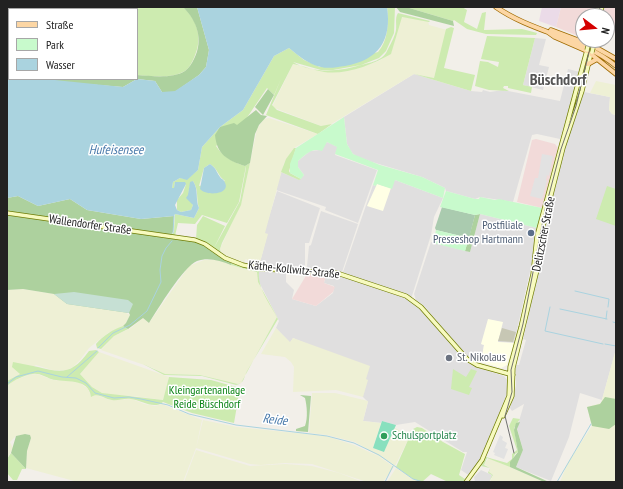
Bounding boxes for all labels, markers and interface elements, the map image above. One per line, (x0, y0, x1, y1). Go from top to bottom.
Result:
legend (8, 8, 138, 80)
north arrow (575, 8, 615, 48)
text: Straße (46, 17, 73, 32)
text: N (598, 26, 613, 36)
text: Park (46, 37, 64, 52)
text: Wasser (46, 57, 75, 72)
district label: Büschdorf (530, 70, 586, 90)
water label: Hufeisensee (89, 142, 143, 158)
street label: Delitzscher Straße (530, 195, 558, 273)
street label: Wallendorfer Straße (48, 212, 132, 238)
place label: Postfiliale Presseshop Hartmann (433, 219, 523, 247)
marker: Postfiliale Presseshop Hartmann (526, 228, 536, 238)
street label: Käthe-Kollwitz-Straße (248, 258, 340, 282)
place label: St. Nikolaus (457, 351, 506, 365)
marker: St. Nikolaus (444, 353, 454, 363)
park label: Kleingartenanlage Reide Büschdorf (169, 384, 245, 412)
water label: Reide (262, 411, 288, 429)
place label: Schulsportplatz (392, 429, 456, 443)
marker: Schulsportplatz (379, 431, 389, 441)

